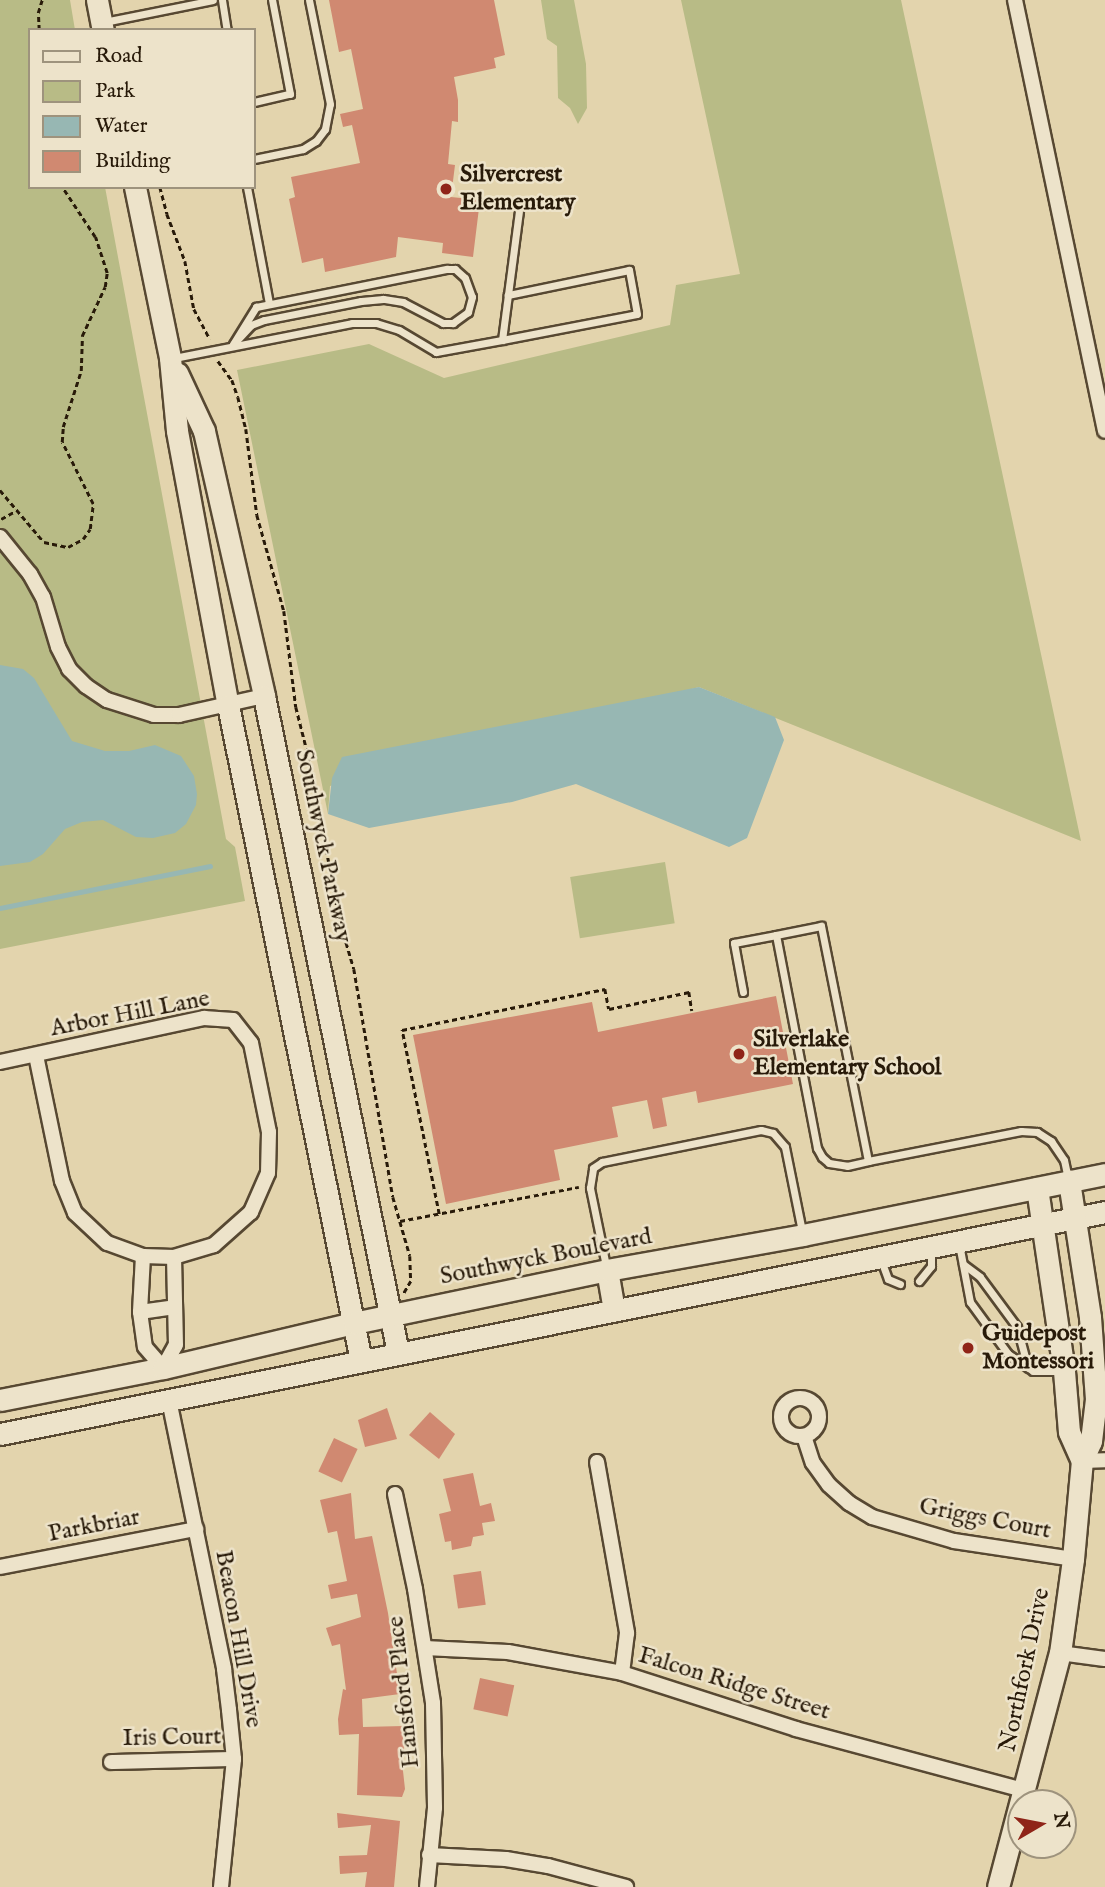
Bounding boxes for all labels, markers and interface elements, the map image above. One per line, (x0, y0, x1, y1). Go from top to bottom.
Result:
legend (28, 28, 256, 189)
text: Road (95, 43, 142, 70)
text: Park (95, 78, 135, 105)
text: Water (95, 113, 147, 140)
text: Building (95, 148, 170, 175)
place label: Silvercrest Elementary (460, 161, 576, 217)
marker: Silvercrest Elementary (438, 181, 454, 197)
street label: Southwyck Parkway (288, 747, 358, 945)
street label: Arbor Hill Lane (48, 984, 212, 1044)
place label: Silverlake Elementary School (753, 1026, 941, 1082)
marker: Silverlake Elementary School (731, 1046, 747, 1062)
street label: Southwyck Boulevard (438, 1222, 654, 1292)
place label: Guidepost Montessori (982, 1320, 1094, 1376)
marker: Guidepost Montessori (960, 1340, 976, 1356)
street label: Griggs Court (917, 1492, 1053, 1546)
street label: Parkbriar (46, 1503, 142, 1549)
street label: Beacon Hill Drive (208, 1548, 268, 1730)
street label: Northfork Drive (994, 1585, 1056, 1755)
street label: Hansford Place (382, 1615, 426, 1769)
street label: Falcon Ridge Street (635, 1641, 833, 1727)
street label: Iris Court (122, 1723, 222, 1753)
north arrow (1007, 1789, 1077, 1859)
text: N (1047, 1811, 1074, 1831)

